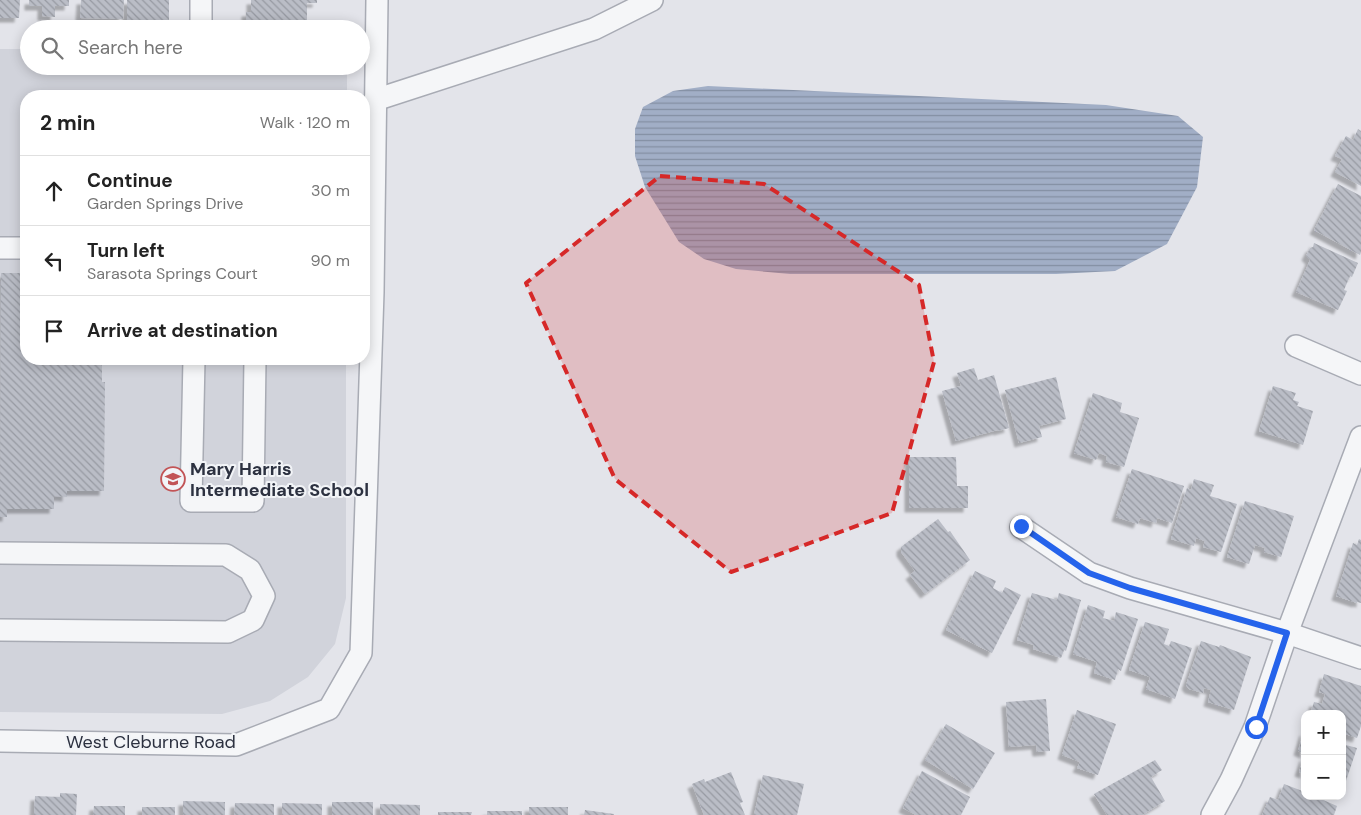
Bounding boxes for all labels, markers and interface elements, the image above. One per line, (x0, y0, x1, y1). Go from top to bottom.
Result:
search box (20, 20, 370, 75)
icon: search (38, 34, 66, 62)
text: Search here (78, 35, 183, 60)
text: 2 min (40, 109, 96, 137)
text: Walk · 120 m (260, 112, 350, 133)
text: Continue (87, 168, 173, 193)
icon: ahead (40, 177, 68, 205)
text: 30 m (311, 180, 350, 201)
text: Garden Springs Drive (87, 193, 243, 214)
text: Turn left (87, 238, 165, 263)
icon: left (40, 247, 68, 275)
text: 90 m (310, 250, 350, 271)
text: Sarasota Springs Court (87, 263, 258, 284)
icon: arrive (40, 317, 68, 345)
text: Arrive at destination (87, 318, 278, 343)
place label: Mary Harris Intermediate School (190, 457, 369, 502)
school or university icon: Mary Harris Intermediate School (160, 466, 186, 492)
route end (1010, 515, 1033, 538)
map controls (1301, 710, 1346, 800)
button: + (1301, 710, 1346, 755)
route start (1245, 716, 1268, 739)
street label: West Cleburne Road (66, 730, 236, 754)
button: − (1301, 755, 1346, 800)

